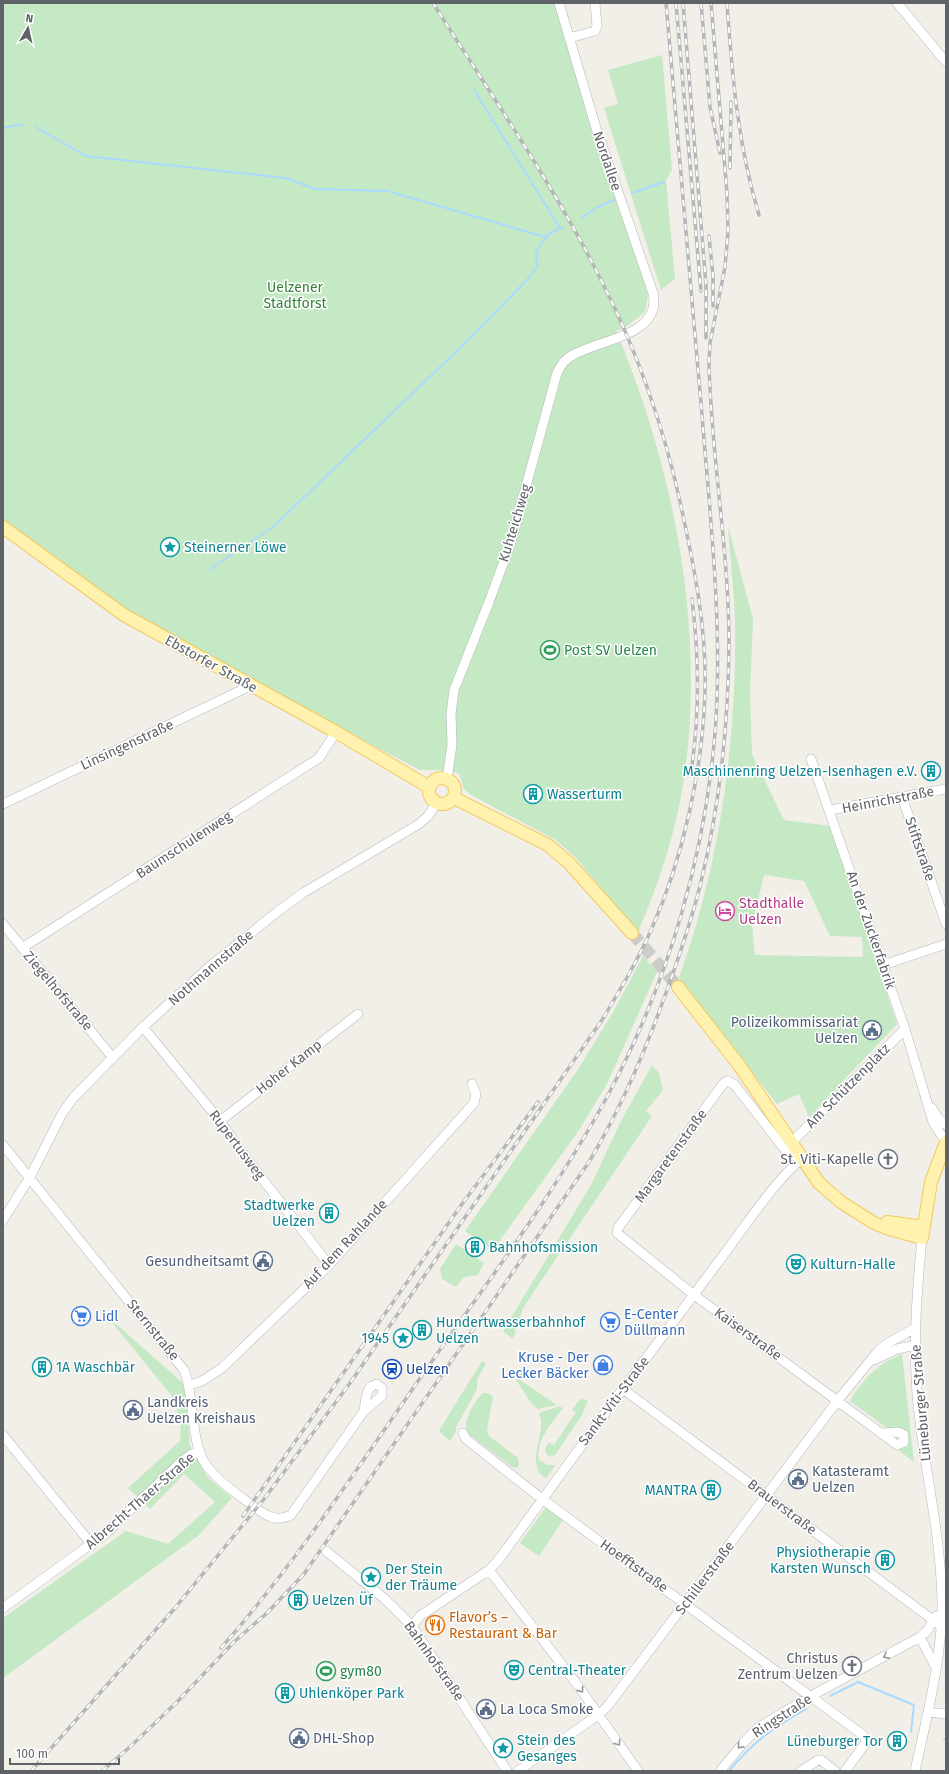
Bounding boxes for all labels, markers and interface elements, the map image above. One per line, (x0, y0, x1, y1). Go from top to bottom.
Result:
north arrow (8, 8, 48, 48)
text: N (25, 12, 34, 26)
street label: Nordallee (589, 129, 625, 193)
park label: Uelzener Stadtforst (263, 279, 328, 312)
street label: Kuhteichweg (495, 481, 535, 564)
place icon: Steinerner Löwe (159, 536, 181, 558)
place label: Steinerner Löwe (184, 539, 287, 556)
street label: Ebstorfer Straße (162, 632, 260, 696)
sports icon: Post SV Uelzen (539, 639, 561, 661)
place label: Post SV Uelzen (564, 642, 657, 659)
street label: Linsingenstraße (78, 716, 176, 774)
building icon: Maschinenring Uelzen-Isenhagen e.V. (920, 760, 942, 782)
place label: Maschinenring Uelzen-Isenhagen e.V. (683, 763, 917, 780)
building icon: Wasserturm (522, 783, 544, 805)
street label: Heinrichstraße (840, 783, 936, 817)
place label: Wasserturm (547, 786, 622, 803)
street label: Baumschulenweg (133, 807, 236, 882)
street label: Stiftstraße (901, 815, 939, 883)
street label: An der Zuckerfabrik (843, 869, 899, 992)
place label: Stadthalle Uelzen (739, 895, 804, 928)
hotel icon: Stadthalle Uelzen (714, 900, 736, 922)
street label: Nothmannstraße (165, 926, 257, 1010)
street label: Ziegelhofstraße (20, 948, 96, 1034)
place label: Polizeikommissariat Uelzen (731, 1014, 859, 1047)
public building icon: Polizeikommissariat Uelzen (861, 1019, 883, 1041)
street label: Hoher Kamp (253, 1036, 325, 1098)
street label: Am Schützenplatz (802, 1040, 894, 1132)
street label: Margaretenstraße (631, 1106, 711, 1206)
street label: Rupertusweg (205, 1107, 269, 1184)
church icon: St. Viti-Kapelle (877, 1148, 899, 1170)
place label: St. Viti-Kapelle (780, 1151, 874, 1168)
street label: Auf dem Rahlande (299, 1196, 391, 1292)
place label: Stadtwerke Uelzen (244, 1197, 315, 1230)
building icon: Stadtwerke Uelzen (318, 1202, 340, 1224)
building icon: Bahnhofsmission (464, 1236, 486, 1258)
place label: Bahnhofsmission (489, 1239, 598, 1256)
public building icon: Gesundheitsamt (252, 1250, 274, 1272)
place label: Gesundheitsamt (145, 1253, 250, 1270)
theatre icon: Kulturn-Halle (785, 1253, 807, 1275)
place label: Kulturn-Halle (810, 1256, 896, 1273)
street label: Sternstraße (123, 1296, 183, 1364)
street label: Kaiserstraße (711, 1304, 785, 1364)
supermarket icon: Lidl (70, 1305, 92, 1327)
place label: E-Center Düllmann (624, 1306, 685, 1339)
place label: Lidl (95, 1308, 118, 1325)
supermarket icon: E-Center Düllmann (599, 1311, 621, 1333)
place label: Hundertwasserbahnhof Uelzen (436, 1314, 586, 1347)
building icon: Hundertwasserbahnhof Uelzen (411, 1319, 433, 1341)
place icon: 1945 (392, 1327, 414, 1349)
place label: 1945 (361, 1330, 389, 1347)
street label: Lüneburger Straße (907, 1344, 935, 1462)
place label: Kruse - Der Lecker Bäcker (501, 1349, 590, 1382)
street label: Sankt-Viti-Straße (575, 1353, 653, 1449)
shop icon: Kruse - Der Lecker Bäcker (592, 1354, 614, 1376)
building icon: 1A Waschbär (31, 1356, 53, 1378)
station icon: Uelzen (381, 1358, 403, 1380)
place label: 1A Waschbär (56, 1359, 136, 1376)
place label: Uelzen (406, 1361, 449, 1378)
place label: Landkreis Uelzen Kreishaus (147, 1394, 256, 1427)
public building icon: Landkreis Uelzen Kreishaus (122, 1399, 144, 1421)
street label: Albrecht-Thaer-Straße (82, 1449, 198, 1553)
place label: Katasteramt Uelzen (812, 1463, 890, 1496)
public building icon: Katasteramt Uelzen (787, 1468, 809, 1490)
street label: Brauerstraße (744, 1476, 820, 1538)
building icon: MANTRA (700, 1479, 722, 1501)
place label: MANTRA (645, 1482, 697, 1499)
street label: Hoefftstraße (597, 1536, 671, 1596)
street label: Schillerstraße (672, 1538, 738, 1618)
place label: Physiotherapie Karsten Wunsch (770, 1544, 871, 1577)
building icon: Physiotherapie Karsten Wunsch (874, 1549, 896, 1571)
place label: Der Stein der Träume (385, 1561, 457, 1594)
place icon: Der Stein der Träume (360, 1566, 382, 1588)
building icon: Uelzen Üf (287, 1589, 309, 1611)
place label: Uelzen Üf (312, 1591, 374, 1609)
place label: Flavor’s – Restaurant & Bar (449, 1609, 558, 1642)
restaurant icon: Flavor’s – Restaurant & Bar (424, 1614, 446, 1636)
street label: Bahnhofstraße (400, 1618, 468, 1704)
place label: Christus Zentrum Uelzen (738, 1650, 838, 1683)
one-way arrow (883, 1651, 890, 1659)
church icon: Christus Zentrum Uelzen (841, 1655, 863, 1677)
theatre icon: Central-Theater (503, 1659, 525, 1681)
sports icon: gym80 (315, 1660, 337, 1682)
place label: Central-Theater (528, 1662, 627, 1679)
place label: gym80 (340, 1663, 382, 1680)
building icon: Uhlenköper Park (274, 1682, 296, 1704)
place label: Uhlenköper Park (299, 1685, 405, 1702)
one-way arrow (576, 1685, 583, 1692)
street label: Ringstraße (749, 1690, 815, 1742)
public building icon: La Loca Smoke (475, 1698, 497, 1720)
place label: La Loca Smoke (500, 1701, 593, 1718)
public building icon: DHL-Shop (288, 1727, 310, 1749)
place label: DHL-Shop (313, 1730, 375, 1747)
building icon: Lüneburger Tor (886, 1730, 908, 1752)
place label: Stein des Gesanges (517, 1732, 577, 1765)
place label: Lüneburger Tor (787, 1733, 884, 1750)
place icon: Stein des Gesanges (492, 1737, 514, 1759)
one-way arrow (613, 1739, 621, 1746)
scale bar (10, 1740, 119, 1766)
one-way arrow (738, 1741, 745, 1749)
text: 100 m (16, 1747, 48, 1761)

